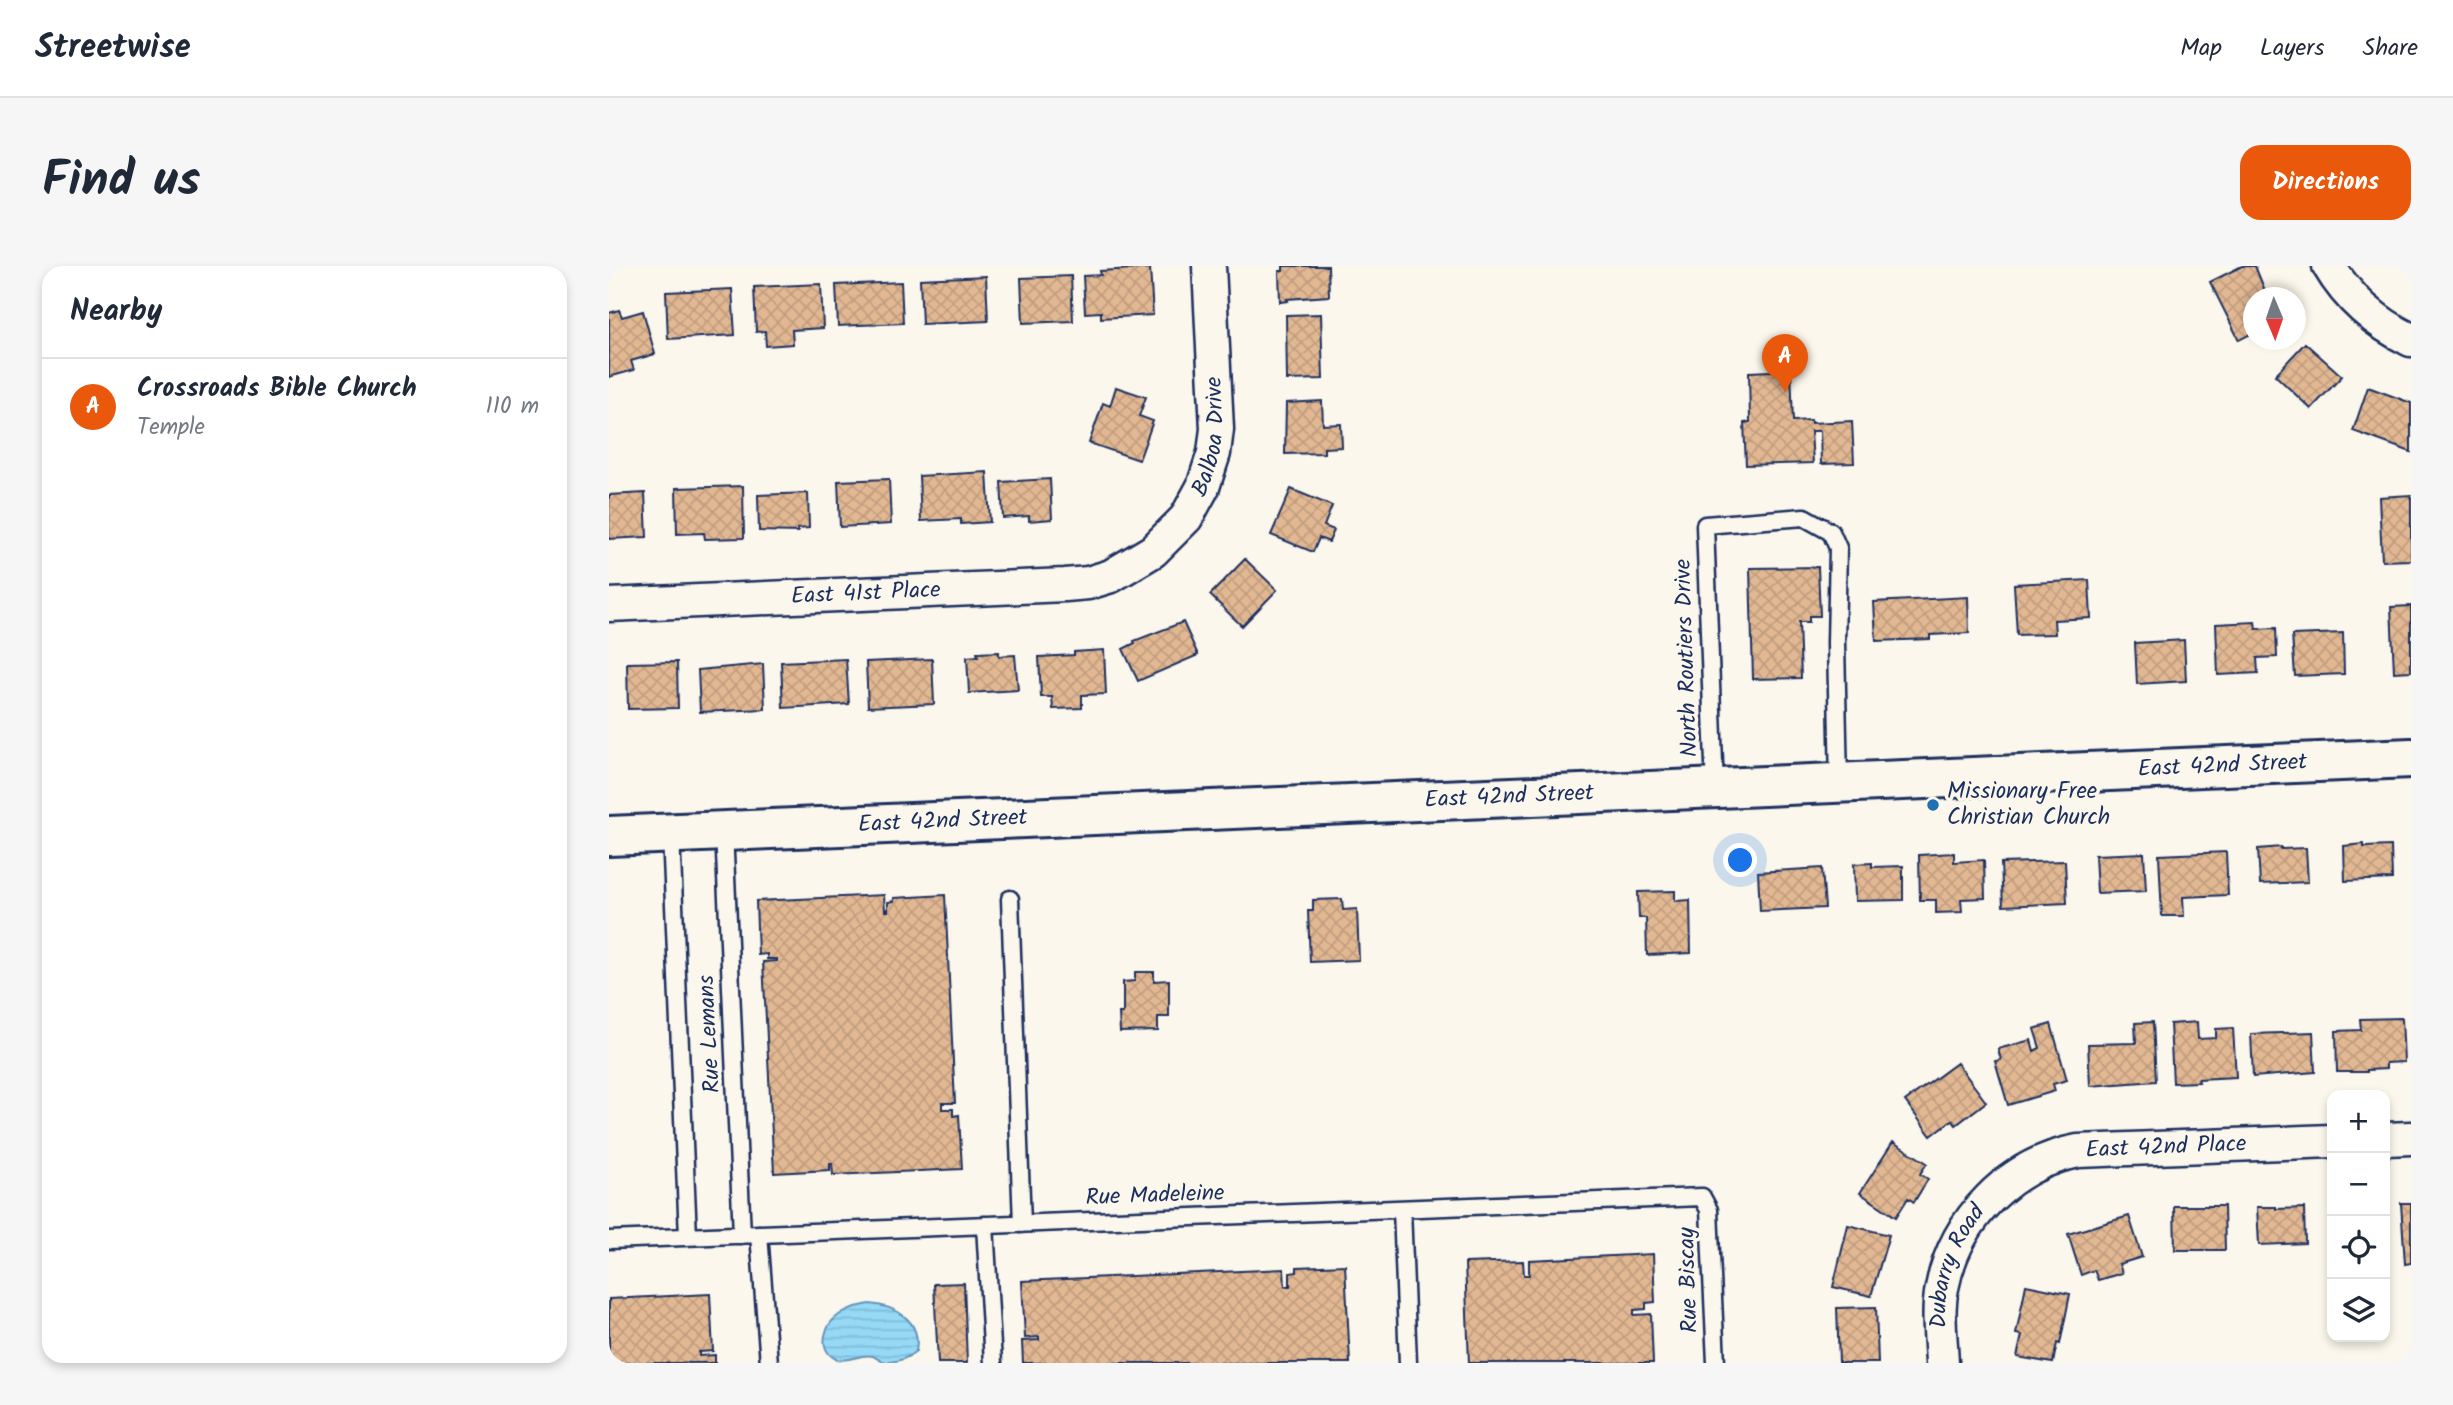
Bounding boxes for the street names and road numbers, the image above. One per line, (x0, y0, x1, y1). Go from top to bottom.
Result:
street label: Balboa Drive (1183, 376, 1235, 504)
street label: North Routiers Drive (1666, 558, 1708, 758)
street label: East 41st Place (790, 572, 941, 615)
street label: East 42nd Street (2137, 744, 2309, 788)
street label: East 42nd Street (1424, 775, 1596, 819)
street label: East 42nd Street (857, 800, 1029, 843)
street label: Rue Lemans (689, 974, 731, 1094)
street label: East 42nd Place (2085, 1126, 2247, 1169)
street label: Rue Madeleine (1085, 1176, 1225, 1216)
street label: Dubarry Road (1921, 1196, 1995, 1329)
street label: Rue Biscay (1669, 1226, 1709, 1334)

